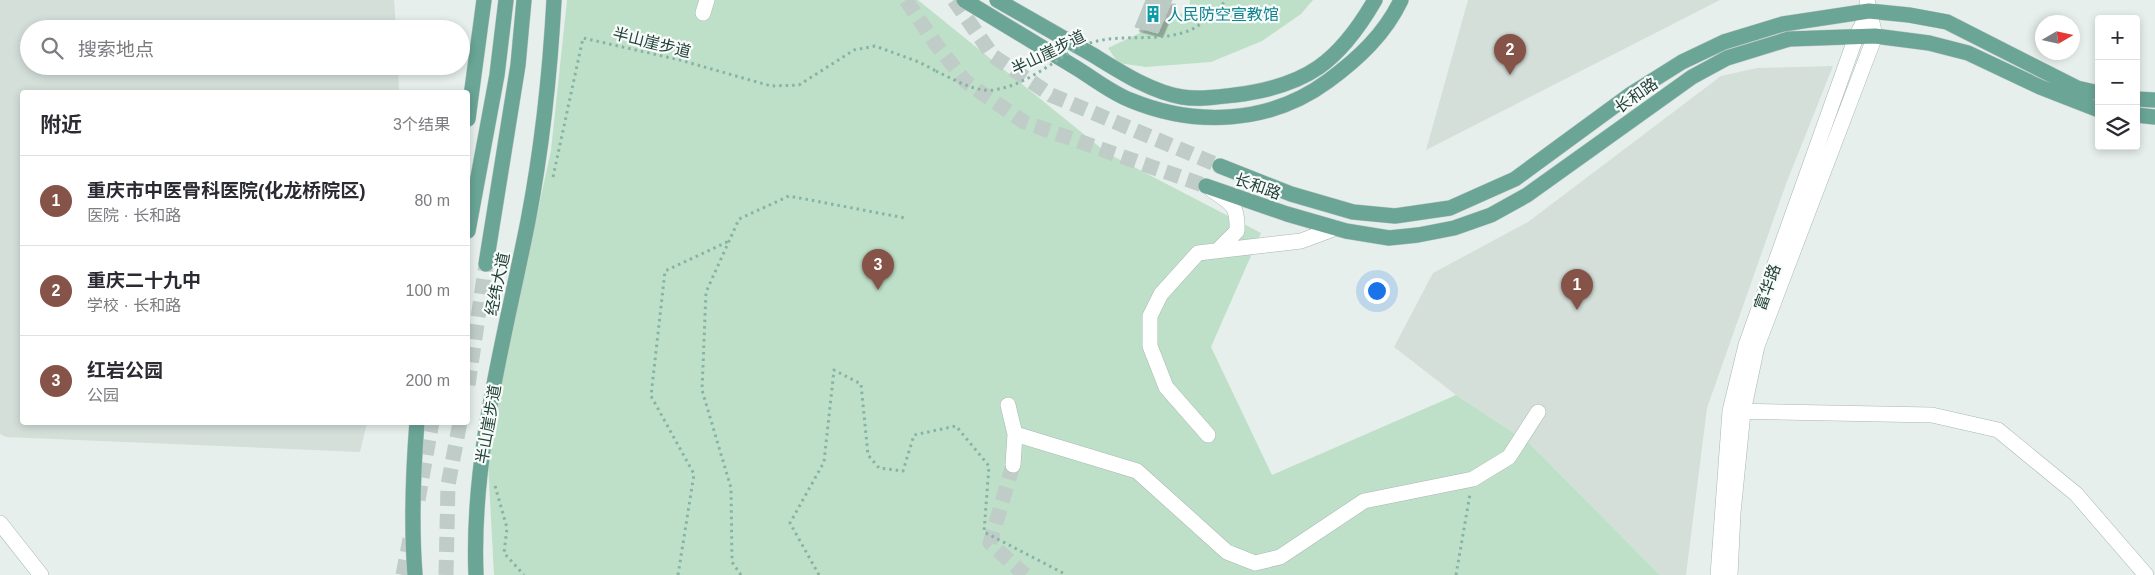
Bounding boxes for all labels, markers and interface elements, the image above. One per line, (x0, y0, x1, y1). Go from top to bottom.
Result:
building icon: 人民防空宣教馆 (1143, 4, 1163, 24)
place label: 人民防空宣教馆 (1167, 6, 1279, 23)
north arrow (2035, 15, 2080, 60)
map controls (2095, 15, 2140, 150)
button: + (2095, 15, 2140, 60)
search box (20, 20, 470, 75)
street label: 半山崖步道 (611, 25, 693, 60)
street label: 半山崖步道 (1009, 27, 1088, 78)
icon: search (38, 34, 66, 62)
pin: 2 (1494, 34, 1526, 75)
text: 搜索地点 (78, 39, 154, 60)
button: − (2095, 60, 2140, 105)
street label: 长和路 (1612, 75, 1661, 116)
button: layers (2095, 105, 2140, 150)
text: 附近 (40, 113, 82, 136)
text: 3个结果 (393, 116, 450, 133)
street label: 长和路 (1232, 171, 1283, 202)
text: 重庆市中医骨科医院(化龙桥院区) (87, 180, 366, 201)
text: 1 (52, 192, 60, 209)
text: 80 m (414, 192, 450, 209)
text: 医院 · 长和路 (87, 207, 181, 224)
pin: 3 (862, 249, 894, 290)
street label: 经纬大道 (483, 251, 512, 317)
street label: 富华路 (1751, 262, 1784, 313)
pin: 1 (1561, 269, 1593, 310)
text: 重庆二十九中 (87, 270, 201, 291)
your location (1364, 278, 1390, 304)
text: 2 (52, 282, 60, 299)
text: 100 m (406, 282, 450, 299)
text: 学校 · 长和路 (87, 297, 181, 314)
text: 红岩公园 (87, 360, 163, 381)
text: 3 (52, 372, 60, 389)
text: 200 m (406, 372, 450, 389)
street label: 半山崖步道 (473, 383, 504, 465)
text: 公园 (87, 387, 119, 404)

